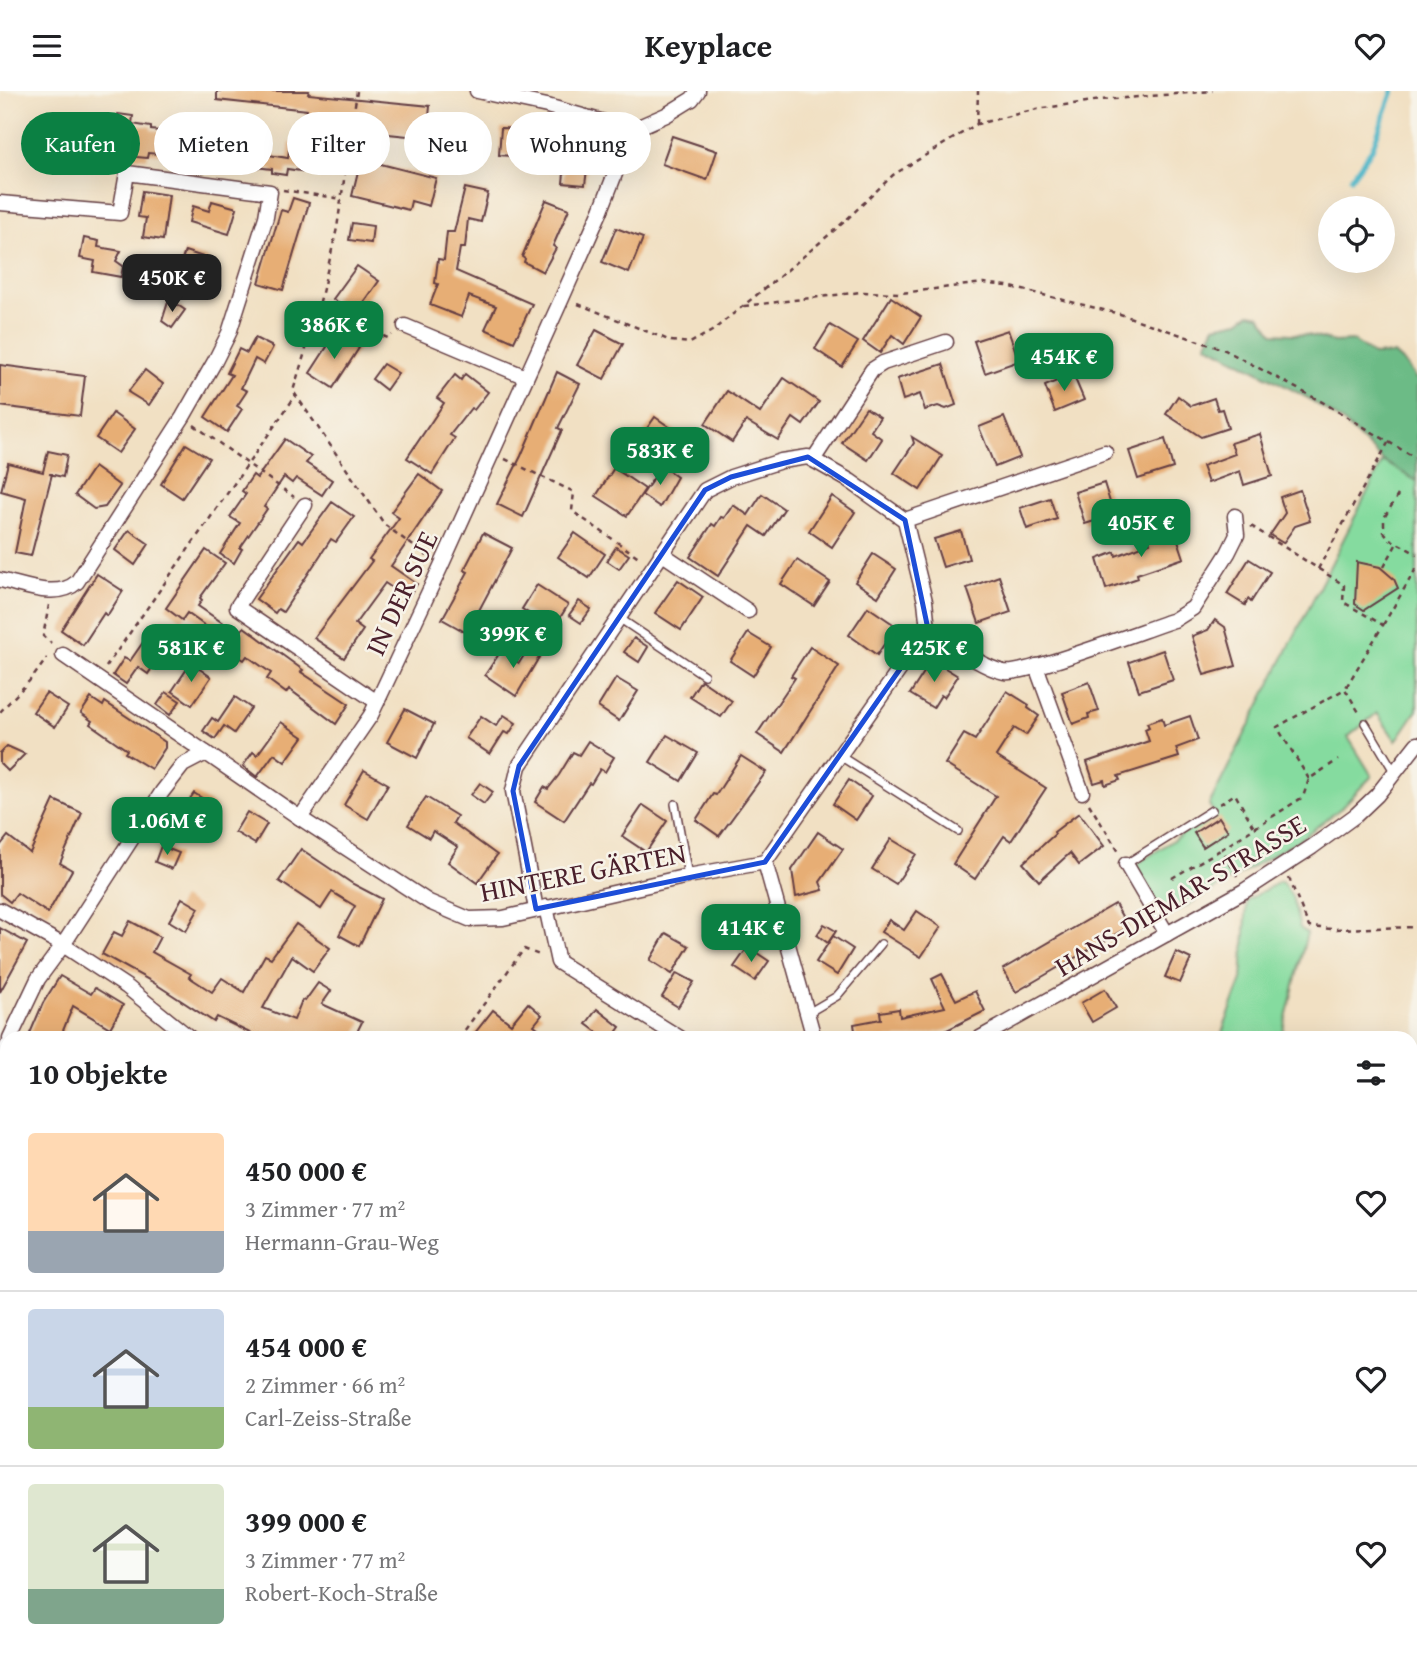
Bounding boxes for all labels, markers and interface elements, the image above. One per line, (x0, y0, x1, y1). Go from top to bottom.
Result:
text: Keyplace (645, 22, 772, 69)
icon: menu (28, 27, 66, 65)
icon: heart (1351, 27, 1389, 65)
chip: Kaufen (21, 112, 140, 175)
chip: Mieten (154, 112, 273, 175)
chip: Filter (287, 112, 390, 175)
chip: Neu (404, 112, 492, 175)
chip: Wohnung (506, 112, 651, 175)
map controls (1318, 196, 1395, 273)
button: locate (1318, 196, 1395, 273)
pin: 450K € (115, 255, 229, 314)
text: 450K € (138, 260, 206, 293)
pin: 386K € (277, 301, 391, 361)
text: 386K € (300, 307, 368, 340)
pin: 454K € (1007, 334, 1121, 393)
text: 454K € (1030, 339, 1098, 372)
pin: 583K € (603, 427, 717, 487)
text: 583K € (626, 433, 694, 466)
pin: 405K € (1084, 499, 1198, 559)
text: 405K € (1107, 505, 1175, 538)
street label: IN DER SUE (354, 524, 447, 662)
pin: 399K € (456, 611, 570, 670)
text: 399K € (479, 616, 547, 649)
pin: 581K € (134, 625, 248, 684)
pin: 425K € (877, 625, 991, 684)
text: 581K € (157, 630, 225, 663)
text: 425K € (900, 630, 968, 663)
pin: 1.06M € (102, 797, 232, 857)
text: 1.06M € (127, 803, 207, 836)
street label: HANS-DIEMAR-STRASSE (1046, 803, 1313, 986)
street label: HINTERE GÄRTEN (476, 831, 689, 912)
pin: 414K € (694, 905, 808, 964)
text: 414K € (717, 910, 785, 943)
text: 10 Objekte (28, 1051, 168, 1095)
icon: filters (1352, 1054, 1390, 1092)
text: 450 000 € (245, 1148, 367, 1192)
icon: home (84, 1161, 168, 1245)
icon: heart (1352, 1184, 1390, 1222)
text: 3 Zimmer · 77 m² (245, 1192, 405, 1225)
text: Hermann-Grau-Weg (245, 1225, 439, 1258)
text: 454 000 € (245, 1324, 367, 1368)
icon: home (84, 1337, 168, 1421)
icon: heart (1352, 1360, 1390, 1398)
text: 2 Zimmer · 66 m² (245, 1368, 405, 1401)
text: Carl-Zeiss-Straße (245, 1401, 412, 1434)
text: 399 000 € (245, 1499, 367, 1543)
icon: home (84, 1512, 168, 1596)
icon: heart (1352, 1535, 1390, 1573)
text: 3 Zimmer · 77 m² (245, 1543, 405, 1576)
text: Robert-Koch-Straße (245, 1576, 438, 1609)

